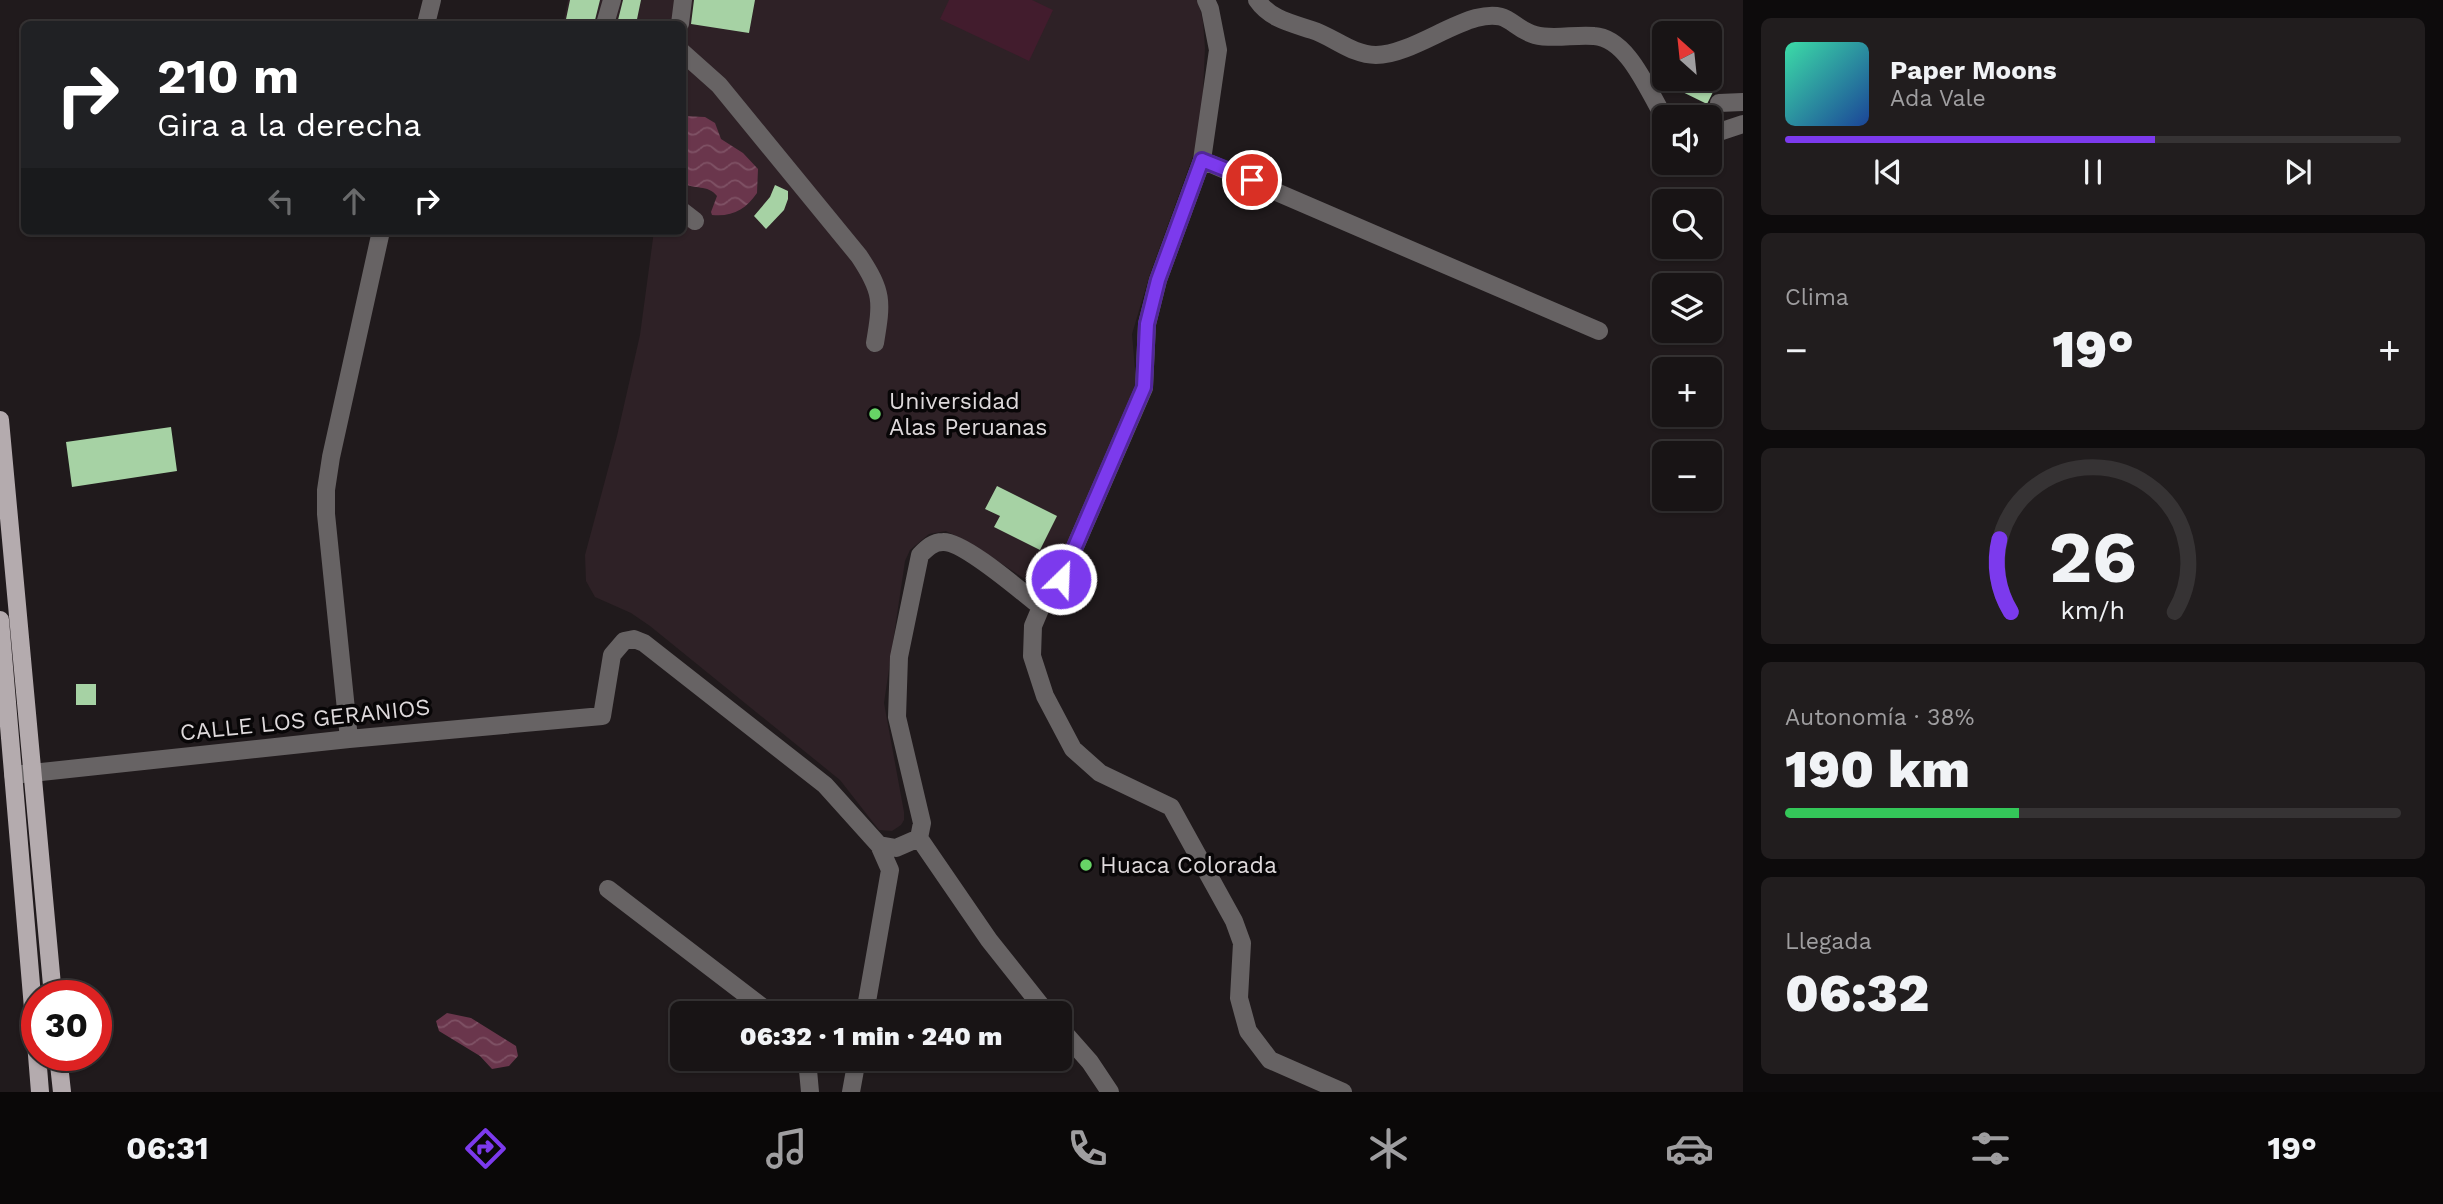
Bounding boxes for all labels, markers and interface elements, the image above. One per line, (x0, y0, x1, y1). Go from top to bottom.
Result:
north arrow (1652, 21, 1722, 91)
map controls (1652, 21, 1722, 511)
text: 210 m (157, 47, 299, 105)
icon: right (42, 49, 133, 140)
text: Paper Moons (1890, 55, 2057, 85)
text: Ada Vale (1890, 85, 1986, 112)
button: sound (1652, 105, 1722, 175)
text: Gira a la derecha (157, 106, 421, 144)
pin (1222, 150, 1282, 210)
icon: previous (1869, 153, 1907, 191)
icon: pause (2074, 153, 2112, 191)
icon: next (2279, 153, 2317, 191)
icon: arrive (1233, 161, 1271, 199)
icon: left (262, 182, 300, 220)
icon: ahead (335, 182, 373, 220)
icon: right (408, 182, 446, 220)
button: search (1652, 189, 1722, 259)
button: layers (1652, 273, 1722, 343)
text: Clima (1785, 284, 1849, 311)
text: 19° (2052, 319, 2134, 380)
text: − (1785, 328, 1808, 372)
text: + (2378, 328, 2401, 372)
button: + (1652, 357, 1722, 427)
place label: Universidad Alas Peruanas (889, 388, 1047, 441)
marker: Universidad Alas Peruanas (867, 406, 883, 422)
button: − (1652, 441, 1722, 511)
text: 26 (2049, 514, 2137, 600)
position arrow (1024, 542, 1098, 616)
text: km/h (2061, 596, 2125, 625)
street label: CALLE LOS GERANIOS (179, 693, 431, 747)
text: Autonomía · 38% (1785, 704, 1974, 731)
text: 190 km (1785, 739, 1970, 800)
place label: Huaca Colorada (1100, 852, 1277, 879)
marker: Huaca Colorada (1078, 857, 1094, 873)
text: Llegada (1785, 928, 1872, 955)
text: 06:32 (1785, 963, 1929, 1024)
speed limit sign: 30 (21, 980, 112, 1071)
text: 06:32 · 1 min · 240 m (740, 1021, 1002, 1051)
icon: directions (461, 1124, 510, 1173)
icon: music (762, 1124, 811, 1173)
icon: phone (1063, 1124, 1112, 1173)
icon: climate (1364, 1124, 1413, 1173)
icon: car (1665, 1124, 1714, 1173)
icon: filters (1966, 1124, 2015, 1173)
text: 06:31 (126, 1129, 209, 1167)
text: 19° (2268, 1129, 2317, 1167)

